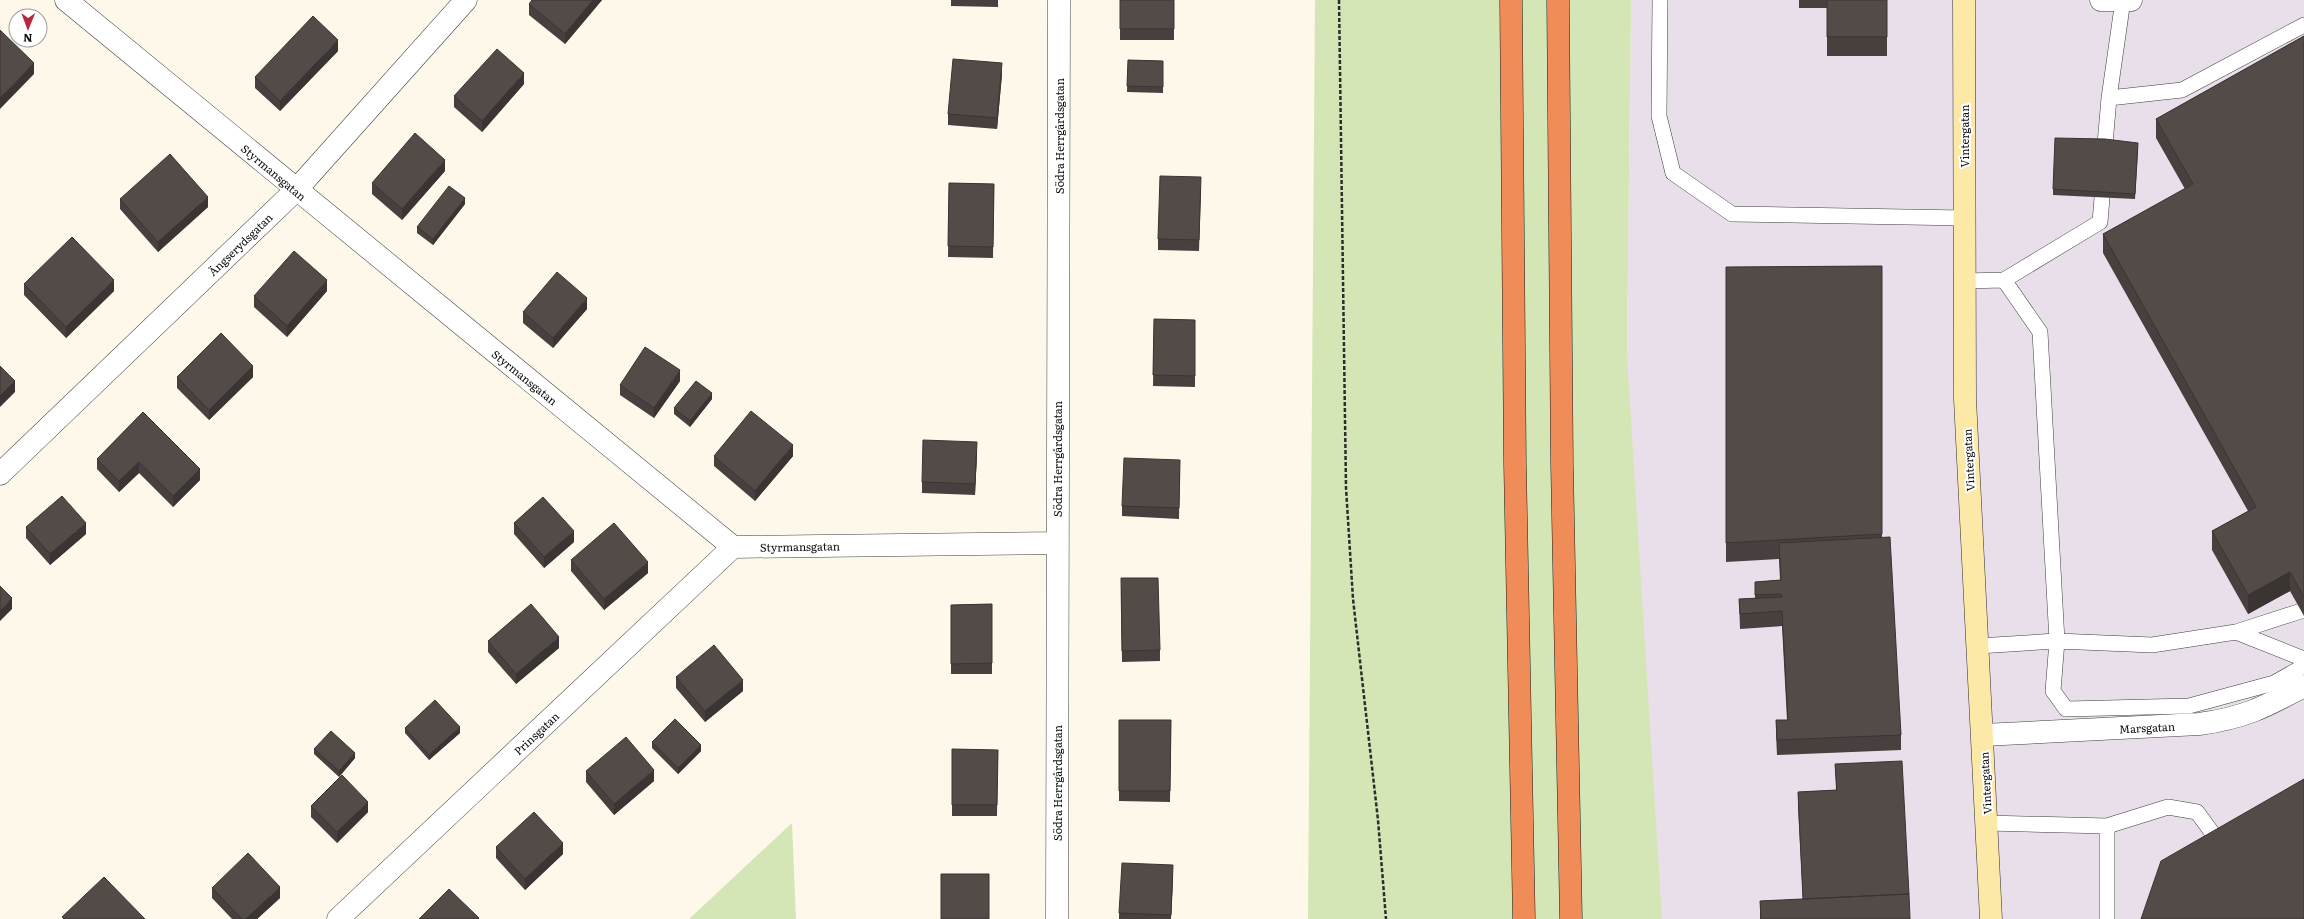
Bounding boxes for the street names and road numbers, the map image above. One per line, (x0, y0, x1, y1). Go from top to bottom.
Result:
street label: Södra Herrgårdsgatan (1051, 78, 1067, 194)
street label: Vintergatan (1956, 105, 1972, 167)
street label: Styrmansgatan (238, 140, 310, 204)
street label: Ängserydsgatan (204, 209, 276, 279)
street label: Styrmansgatan (489, 346, 561, 408)
street label: Södra Herrgårdsgatan (1049, 401, 1065, 517)
street label: Vintergatan (1958, 428, 1978, 492)
street label: Styrmansgatan (760, 537, 840, 555)
street label: Prinsgatan (510, 708, 562, 758)
street label: Marsgatan (2119, 718, 2175, 736)
street label: Södra Herrgårdsgatan (1049, 725, 1065, 841)
street label: Vintergatan (1975, 751, 1995, 815)

